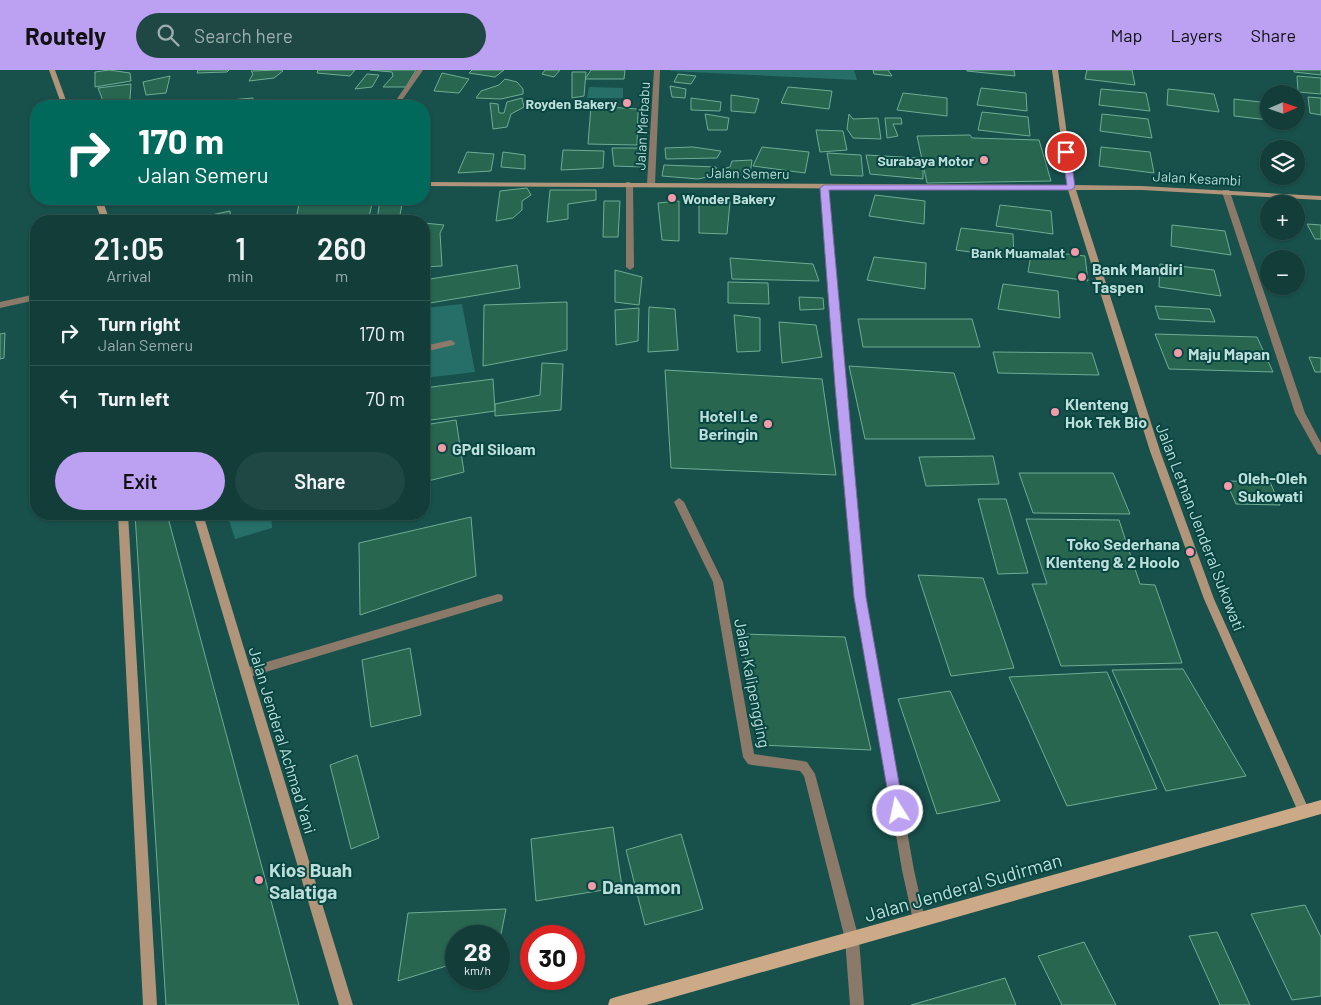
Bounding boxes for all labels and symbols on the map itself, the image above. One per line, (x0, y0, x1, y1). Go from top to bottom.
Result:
street label: Jalan Merbabu (631, 81, 653, 171)
north arrow (1260, 85, 1305, 130)
place label: Royden Bakery (525, 95, 617, 112)
marker: Royden Bakery (621, 97, 633, 109)
pin (1045, 131, 1087, 173)
place label: Surabaya Motor (877, 152, 975, 169)
marker: Surabaya Motor (978, 154, 990, 166)
street label: Jalan Semeru (706, 164, 790, 182)
street label: Jalan Kesambi (1152, 167, 1242, 189)
place label: Wonder Bakery (682, 190, 776, 207)
marker: Wonder Bakery (666, 192, 678, 204)
place label: Bank Muamalat (971, 244, 1065, 261)
marker: Bank Muamalat (1069, 246, 1081, 258)
place label: Bank Mandiri Taspen (1092, 259, 1183, 296)
marker: Bank Mandiri Taspen (1076, 271, 1088, 283)
place label: Maju Mapan (1188, 344, 1270, 363)
marker: Maju Mapan (1172, 347, 1184, 359)
place label: Klenteng Hok Tek Bio (1065, 394, 1147, 431)
place label: Hotel Le Beringin (699, 406, 758, 443)
marker: Klenteng Hok Tek Bio (1049, 406, 1061, 418)
marker: Hotel Le Beringin (762, 418, 774, 430)
street label: Jalan Letnan Jenderal Sukowati (1153, 421, 1249, 633)
place label: GPdI Siloam (452, 439, 536, 458)
marker: GPdI Siloam (436, 442, 448, 454)
place label: Oleh-Oleh Sukowati (1238, 468, 1307, 505)
marker: Oleh-Oleh Sukowati (1222, 480, 1234, 492)
place label: Toko Sederhana Klenteng & 2 Hoolo (1046, 534, 1180, 571)
marker: Toko Sederhana Klenteng & 2 Hoolo (1184, 546, 1196, 558)
street label: Jalan Kalipengging (731, 617, 775, 749)
street label: Jalan Jenderal Achmad Yani (245, 644, 321, 836)
position arrow (871, 784, 923, 836)
street label: Jalan Jenderal Sudirman (862, 848, 1064, 926)
place label: Kios Buah Salatiga (269, 858, 352, 903)
marker: Kios Buah Salatiga (253, 874, 265, 886)
place label: Danamon (602, 875, 681, 898)
marker: Danamon (586, 880, 598, 892)
speed limit sign: 30 (520, 925, 585, 990)

